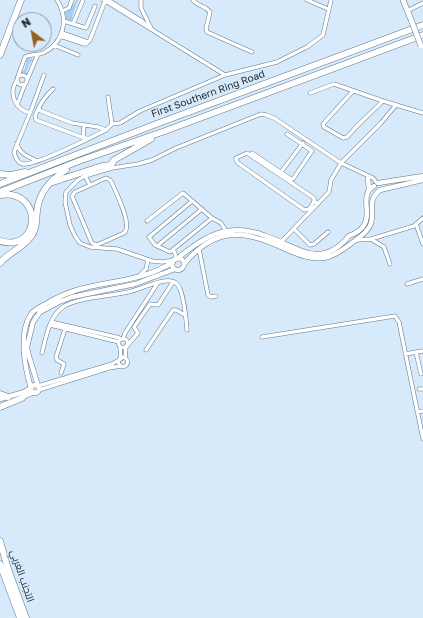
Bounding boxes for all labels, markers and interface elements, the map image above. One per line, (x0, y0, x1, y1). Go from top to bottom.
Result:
north arrow (12, 12, 52, 52)
text: N (19, 15, 33, 30)
street label: First Southern Ring Road (150, 68, 266, 120)
street label: التجنب الغربي (7, 548, 37, 604)

